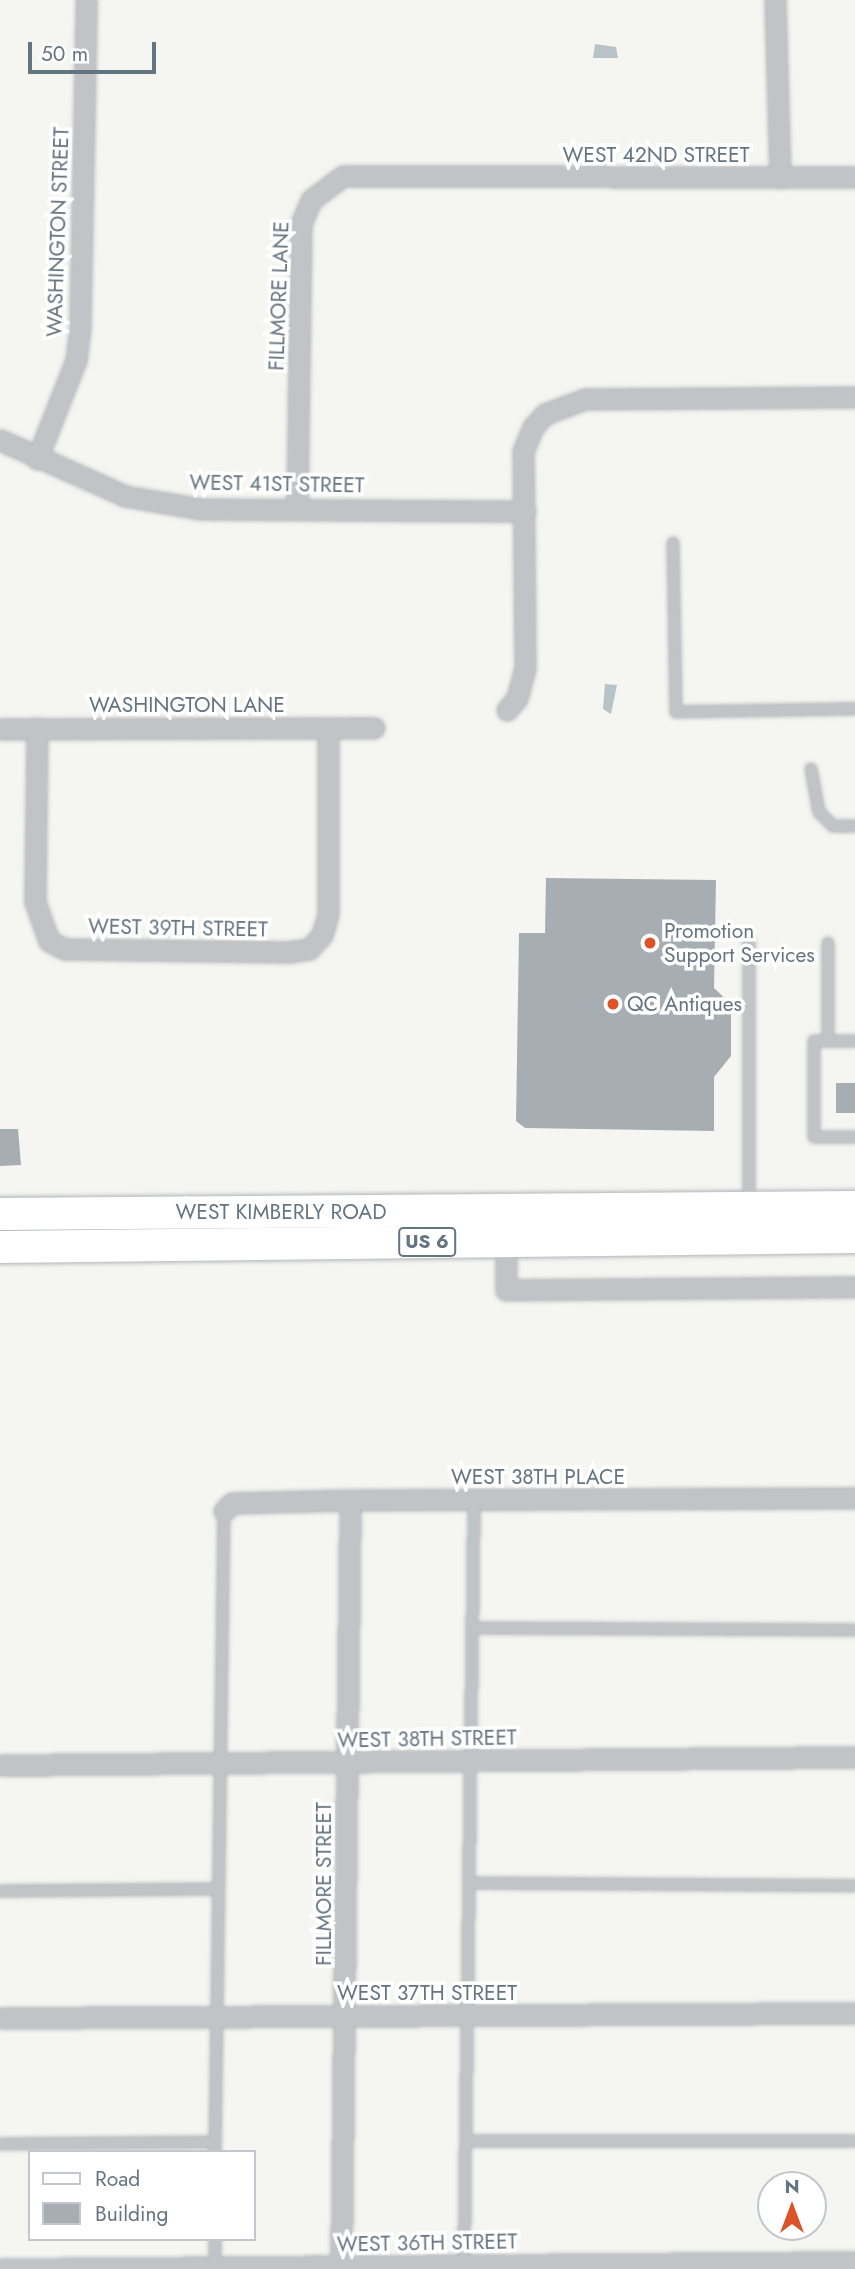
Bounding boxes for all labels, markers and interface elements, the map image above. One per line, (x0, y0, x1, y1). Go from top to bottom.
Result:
scale bar (32, 28, 159, 72)
text: 50 m (41, 39, 88, 69)
street label: WASHINGTON STREET (42, 127, 74, 337)
street label: WEST 42ND STREET (563, 142, 749, 168)
street label: FILLMORE LANE (264, 221, 294, 371)
street label: WEST 41ST STREET (189, 470, 365, 498)
street label: WASHINGTON LANE (89, 692, 285, 718)
street label: WEST 39TH STREET (88, 914, 268, 942)
place label: Promotion Support Services (664, 918, 815, 968)
marker: Promotion Support Services (642, 935, 658, 951)
place label: QC Antiques (627, 991, 742, 1017)
marker: QC Antiques (605, 996, 621, 1012)
street label: WEST KIMBERLY ROAD (176, 1199, 386, 1225)
road number: US 6 (397, 1226, 457, 1258)
street label: WEST 38TH PLACE (451, 1464, 625, 1490)
street label: WEST 38TH STREET (337, 1725, 517, 1753)
street label: FILLMORE STREET (311, 1802, 337, 1966)
street label: WEST 37TH STREET (337, 1980, 517, 2006)
legend (28, 2150, 256, 2241)
text: Road (95, 2164, 140, 2194)
north arrow (757, 2171, 827, 2241)
text: N (784, 2173, 800, 2200)
text: Building (95, 2199, 168, 2229)
street label: WEST 36TH STREET (337, 2229, 517, 2257)

